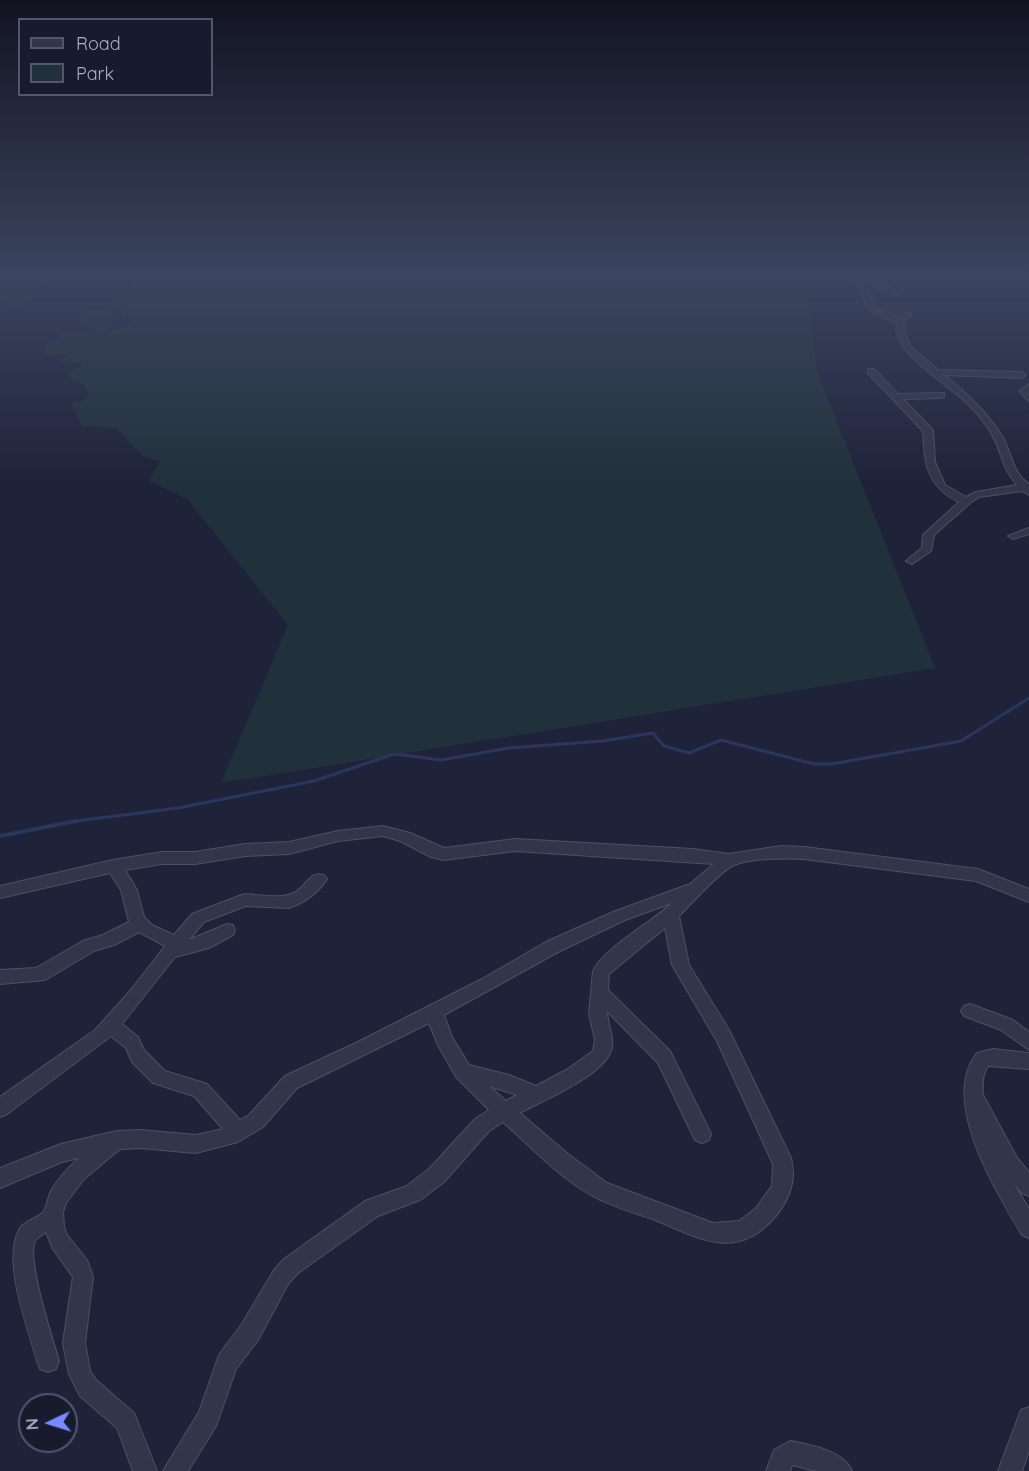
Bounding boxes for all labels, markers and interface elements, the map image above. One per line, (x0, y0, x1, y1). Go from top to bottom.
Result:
legend (18, 18, 213, 96)
text: Road (76, 32, 121, 55)
text: Park (76, 62, 114, 85)
north arrow (18, 1393, 78, 1453)
text: N (22, 1418, 42, 1431)

